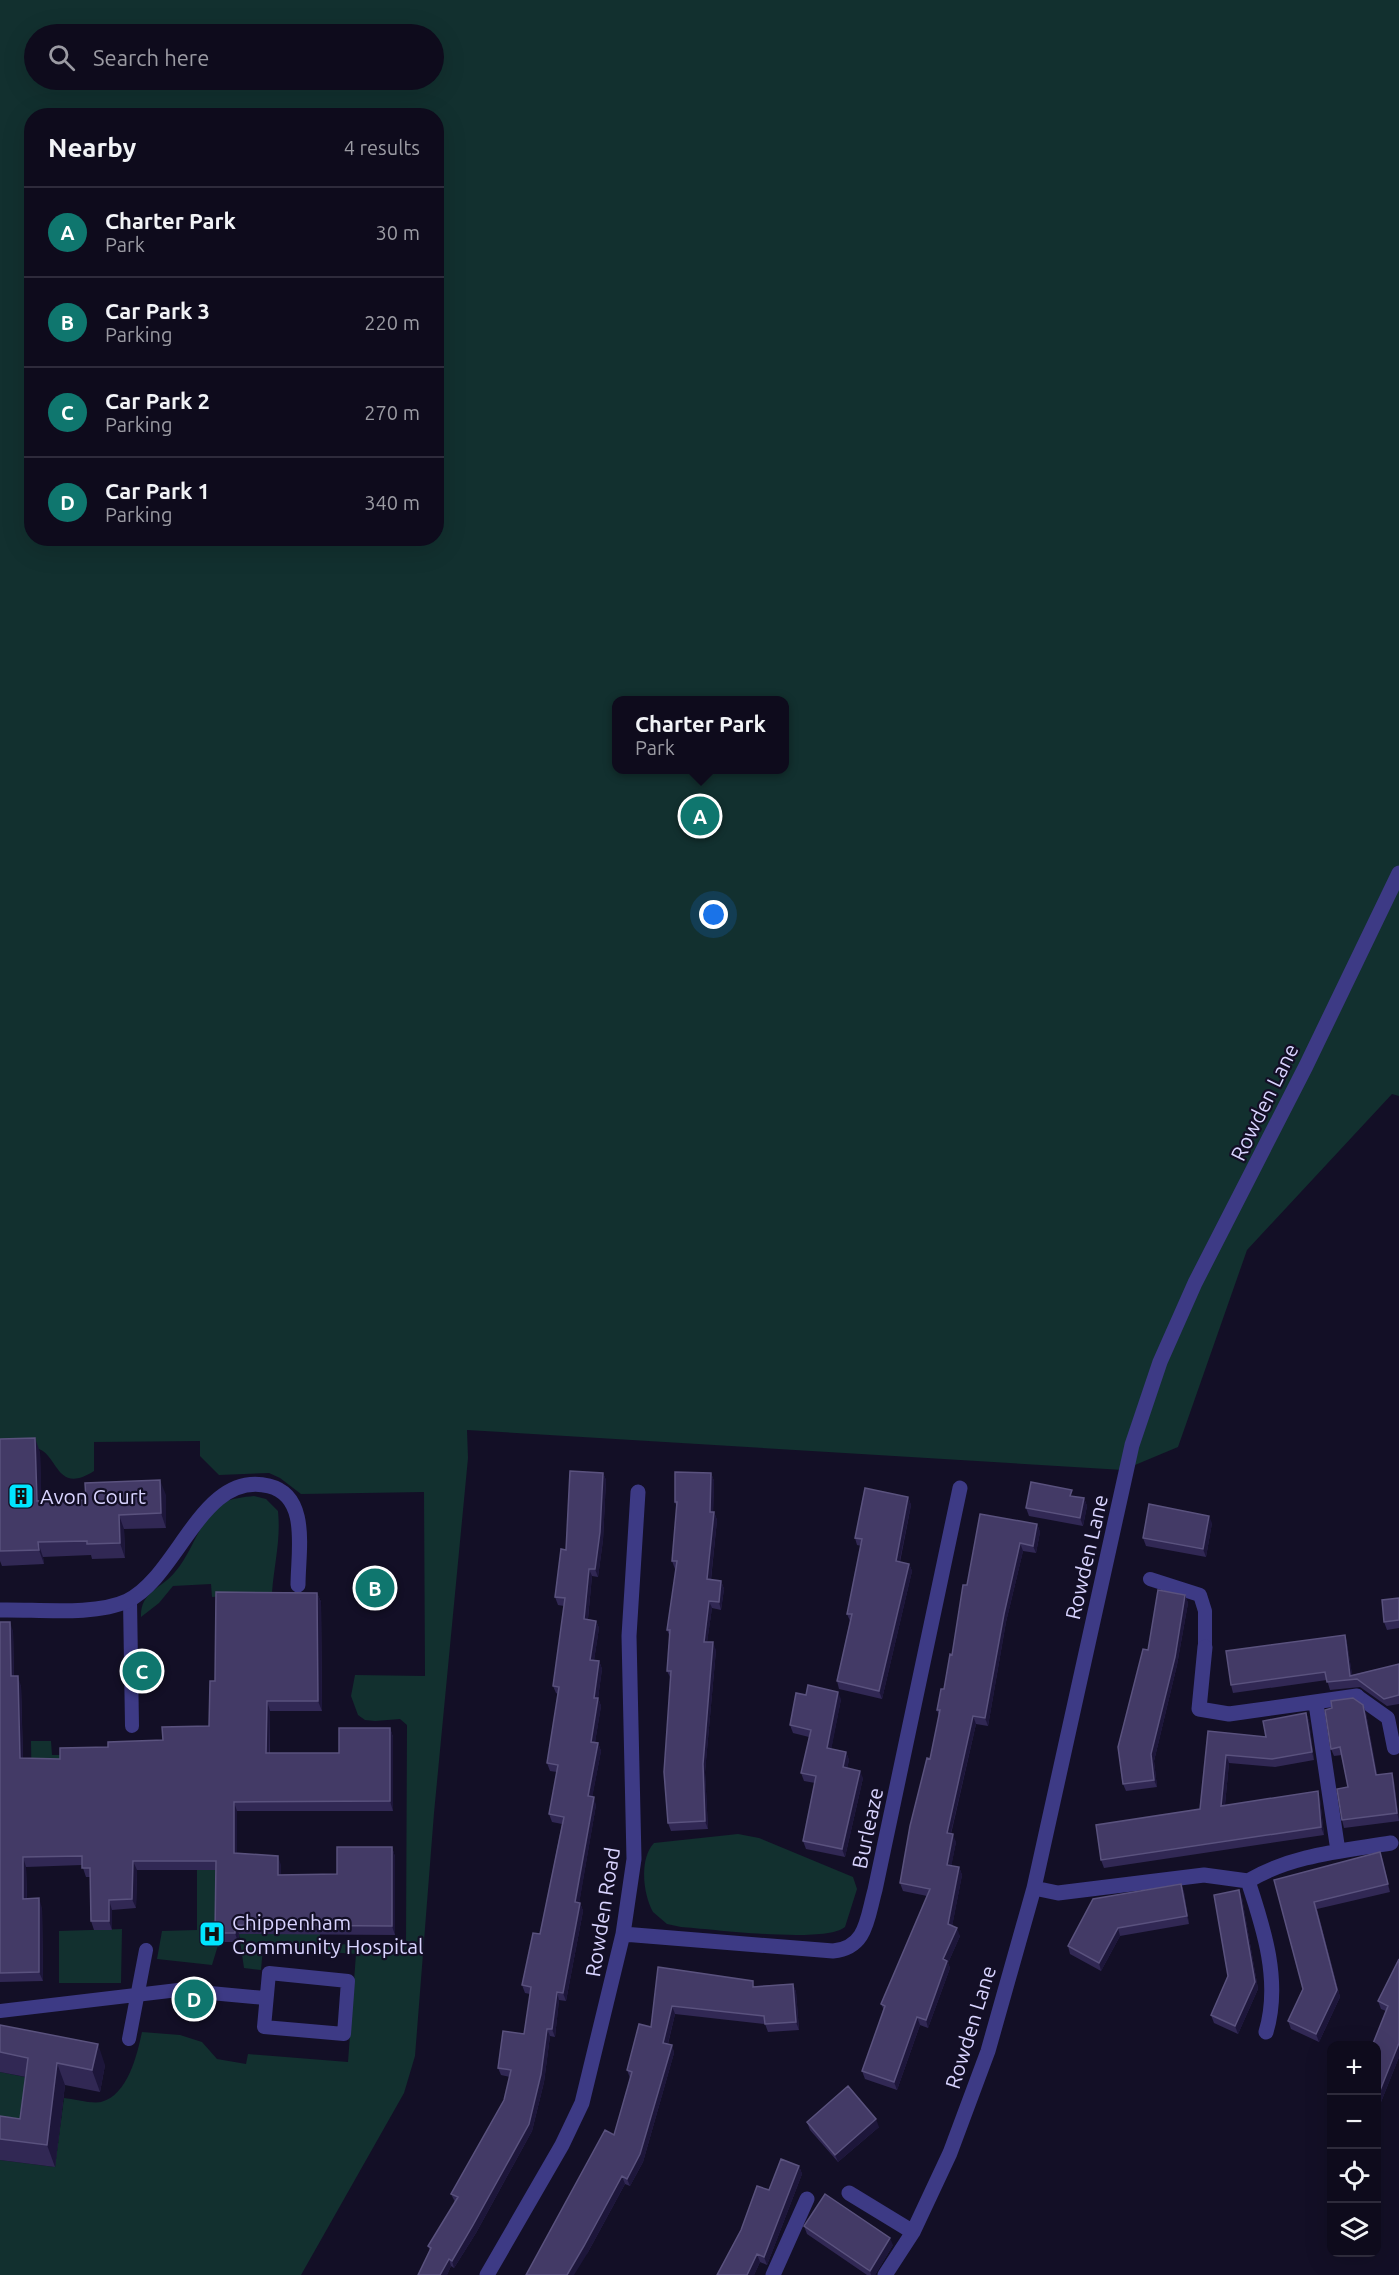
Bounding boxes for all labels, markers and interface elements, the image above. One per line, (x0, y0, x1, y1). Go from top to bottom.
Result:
search box (24, 24, 444, 90)
icon: search (45, 41, 78, 74)
text: Search here (93, 45, 209, 70)
text: Nearby (48, 133, 136, 162)
text: 4 results (344, 136, 420, 159)
text: Charter Park (105, 208, 236, 233)
text: A (60, 221, 75, 244)
text: 30 m (376, 221, 420, 244)
text: Park (105, 233, 145, 256)
text: Car Park 3 (105, 298, 210, 323)
text: B (61, 311, 74, 334)
text: 220 m (364, 311, 420, 334)
text: Parking (105, 323, 173, 346)
text: Car Park 2 (105, 388, 210, 413)
text: C (61, 401, 74, 424)
text: 270 m (364, 401, 420, 424)
text: Parking (105, 413, 173, 436)
text: Car Park 1 (105, 478, 210, 503)
text: D (60, 491, 75, 514)
text: 340 m (364, 491, 420, 514)
text: Parking (105, 503, 173, 526)
popup (612, 696, 789, 774)
text: Charter Park (635, 711, 766, 736)
text: Park (635, 736, 675, 759)
pin: A (680, 794, 720, 838)
your location (699, 900, 728, 929)
street label: Rowden Lane (1225, 1040, 1303, 1164)
building icon: Avon Court (6, 1481, 36, 1511)
place label: Avon Court (40, 1484, 146, 1508)
street label: Rowden Lane (1060, 1492, 1112, 1622)
pin: B (356, 1566, 394, 1610)
pin: C (122, 1648, 162, 1694)
street label: Burleaze (847, 1785, 887, 1871)
street label: Rowden Road (580, 1846, 624, 1978)
place label: Chippenham Community Hospital (232, 1910, 424, 1958)
hospital icon: Chippenham Community Hospital (197, 1919, 227, 1949)
street label: Rowden Lane (940, 1963, 1000, 2091)
pin: D (174, 1976, 214, 2022)
map controls (1327, 2041, 1381, 2257)
button: + (1327, 2041, 1381, 2095)
button: − (1327, 2095, 1381, 2149)
button: locate (1327, 2149, 1381, 2203)
button: layers (1327, 2203, 1381, 2257)

